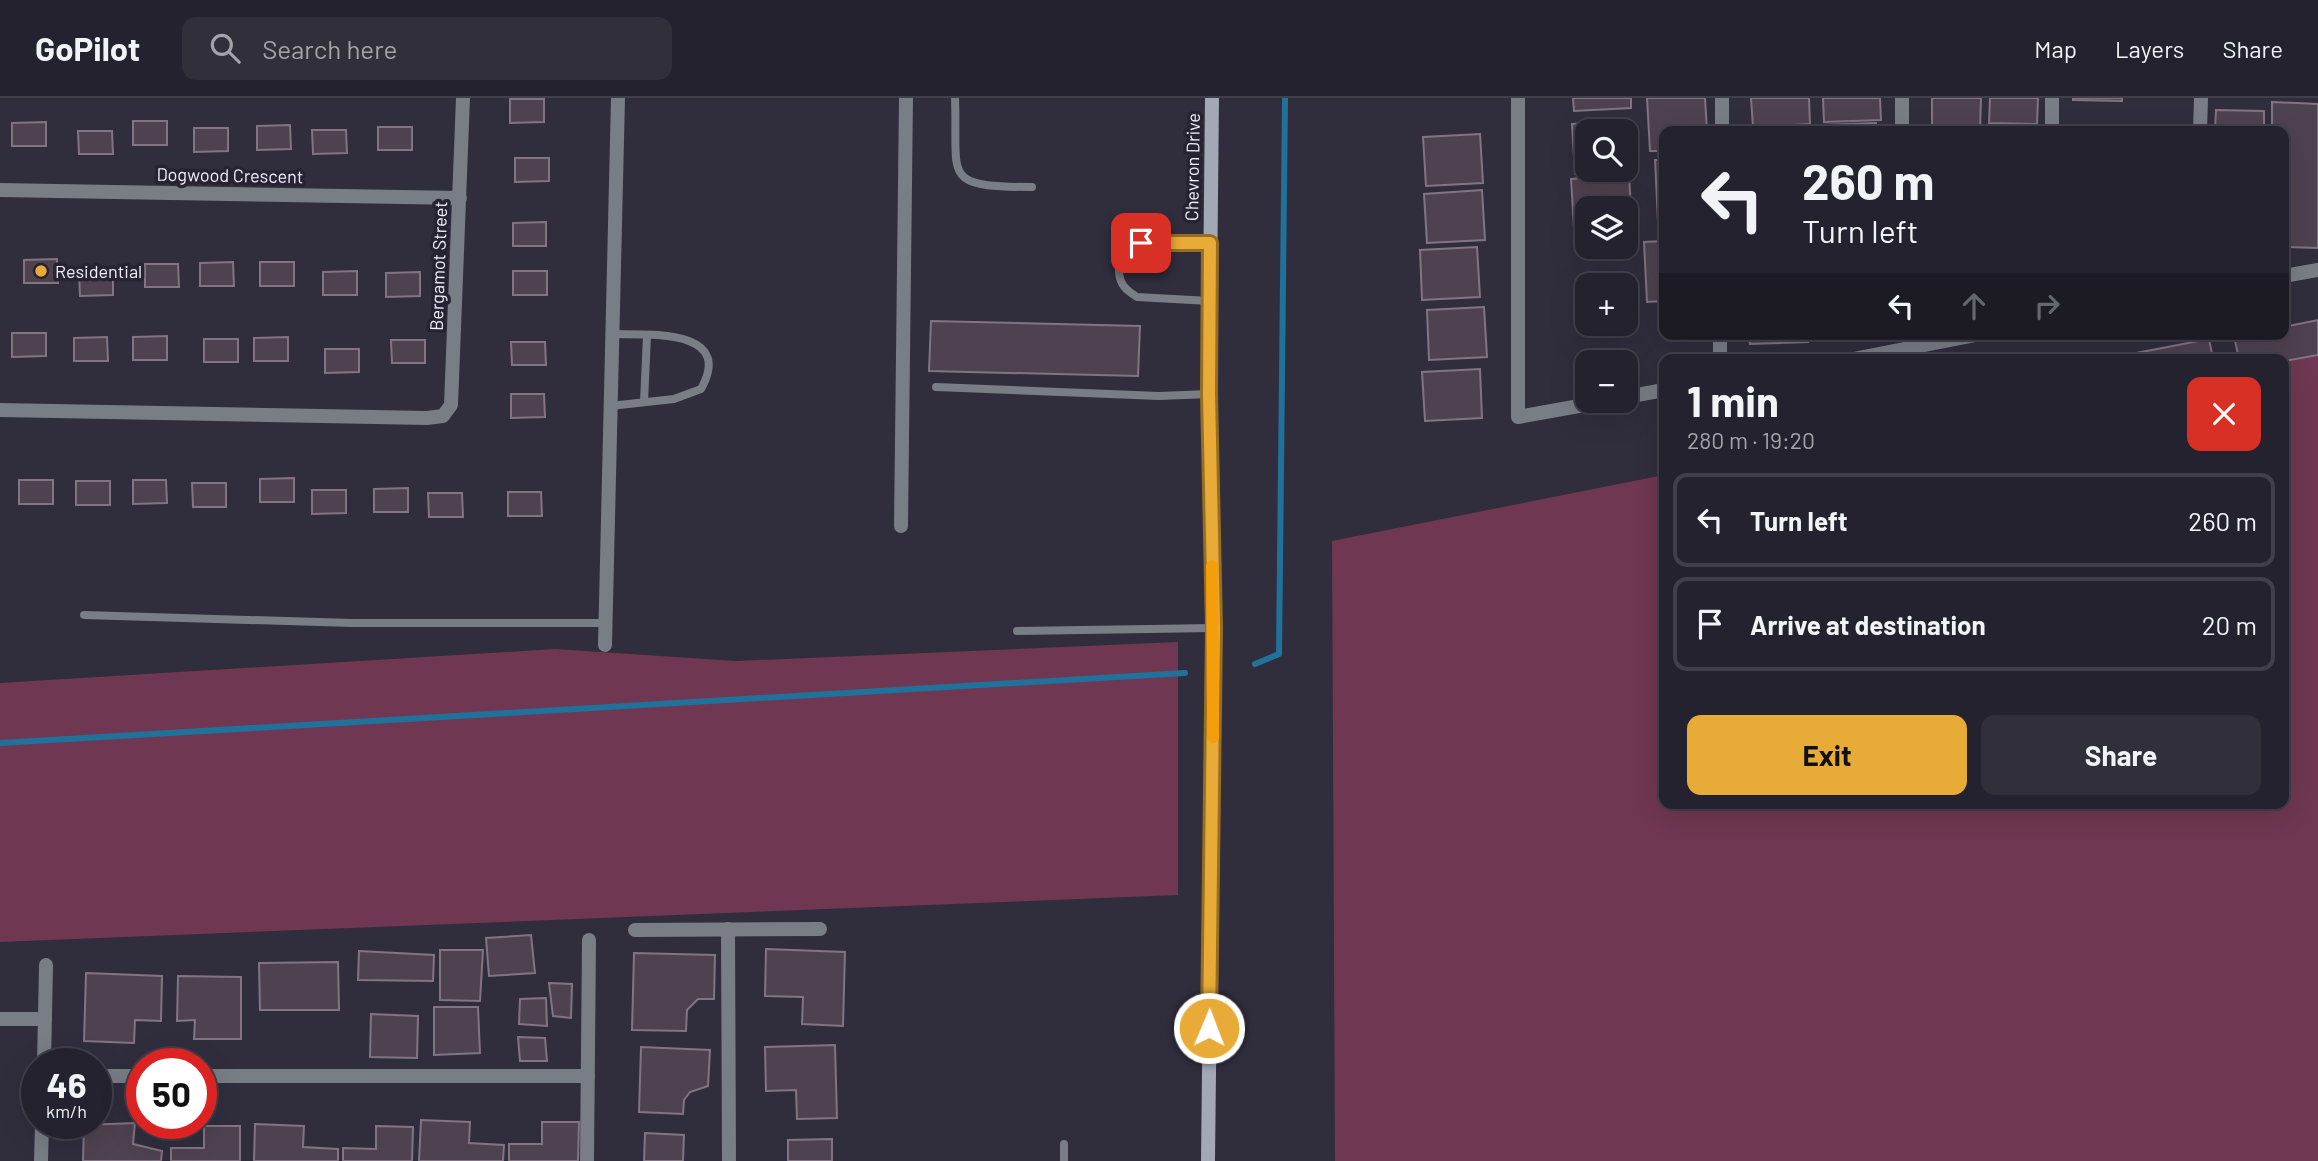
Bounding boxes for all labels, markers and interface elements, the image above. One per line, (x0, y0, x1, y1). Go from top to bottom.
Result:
search box (182, 17, 672, 80)
text: GoPilot (35, 28, 140, 68)
icon: search (206, 29, 244, 67)
text: Search here (262, 33, 397, 64)
text: Map (2034, 34, 2077, 63)
text: Layers (2115, 34, 2184, 63)
text: Share (2222, 34, 2283, 63)
street label: Chevron Drive (1180, 113, 1204, 221)
map controls (1575, 119, 1638, 413)
button: search (1575, 119, 1638, 182)
text: 260 m (1802, 151, 1934, 210)
icon: left (1687, 154, 1778, 245)
street label: Dogwood Crescent (156, 163, 304, 187)
button: layers (1575, 196, 1638, 259)
street label: Bergamot Street (425, 201, 451, 331)
text: Turn left (1802, 211, 1919, 249)
pin (1111, 213, 1171, 273)
icon: arrive (1122, 224, 1160, 262)
place label: Residential (55, 260, 142, 282)
marker: Residential (33, 263, 49, 279)
button: + (1575, 273, 1638, 336)
icon: left (1882, 287, 1920, 325)
icon: ahead (1955, 287, 1993, 325)
icon: right (2028, 287, 2066, 325)
button: − (1575, 350, 1638, 413)
text: 1 min (1687, 375, 1779, 425)
button: close (2187, 377, 2261, 451)
text: 280 m · 19:20 (1687, 426, 1815, 454)
icon: left (1691, 501, 1729, 539)
text: Turn left (1750, 505, 1848, 536)
text: 260 m (2188, 505, 2257, 536)
icon: arrive (1691, 605, 1729, 643)
text: Arrive at destination (1750, 609, 1986, 640)
text: 20 m (2202, 609, 2257, 640)
button: Exit (1687, 715, 1967, 795)
button: Share (1981, 715, 2261, 795)
position arrow (1172, 991, 1246, 1065)
speed limit sign: 50 (126, 1048, 217, 1139)
text: 46 (47, 1063, 86, 1105)
text: km/h (46, 1100, 87, 1122)

